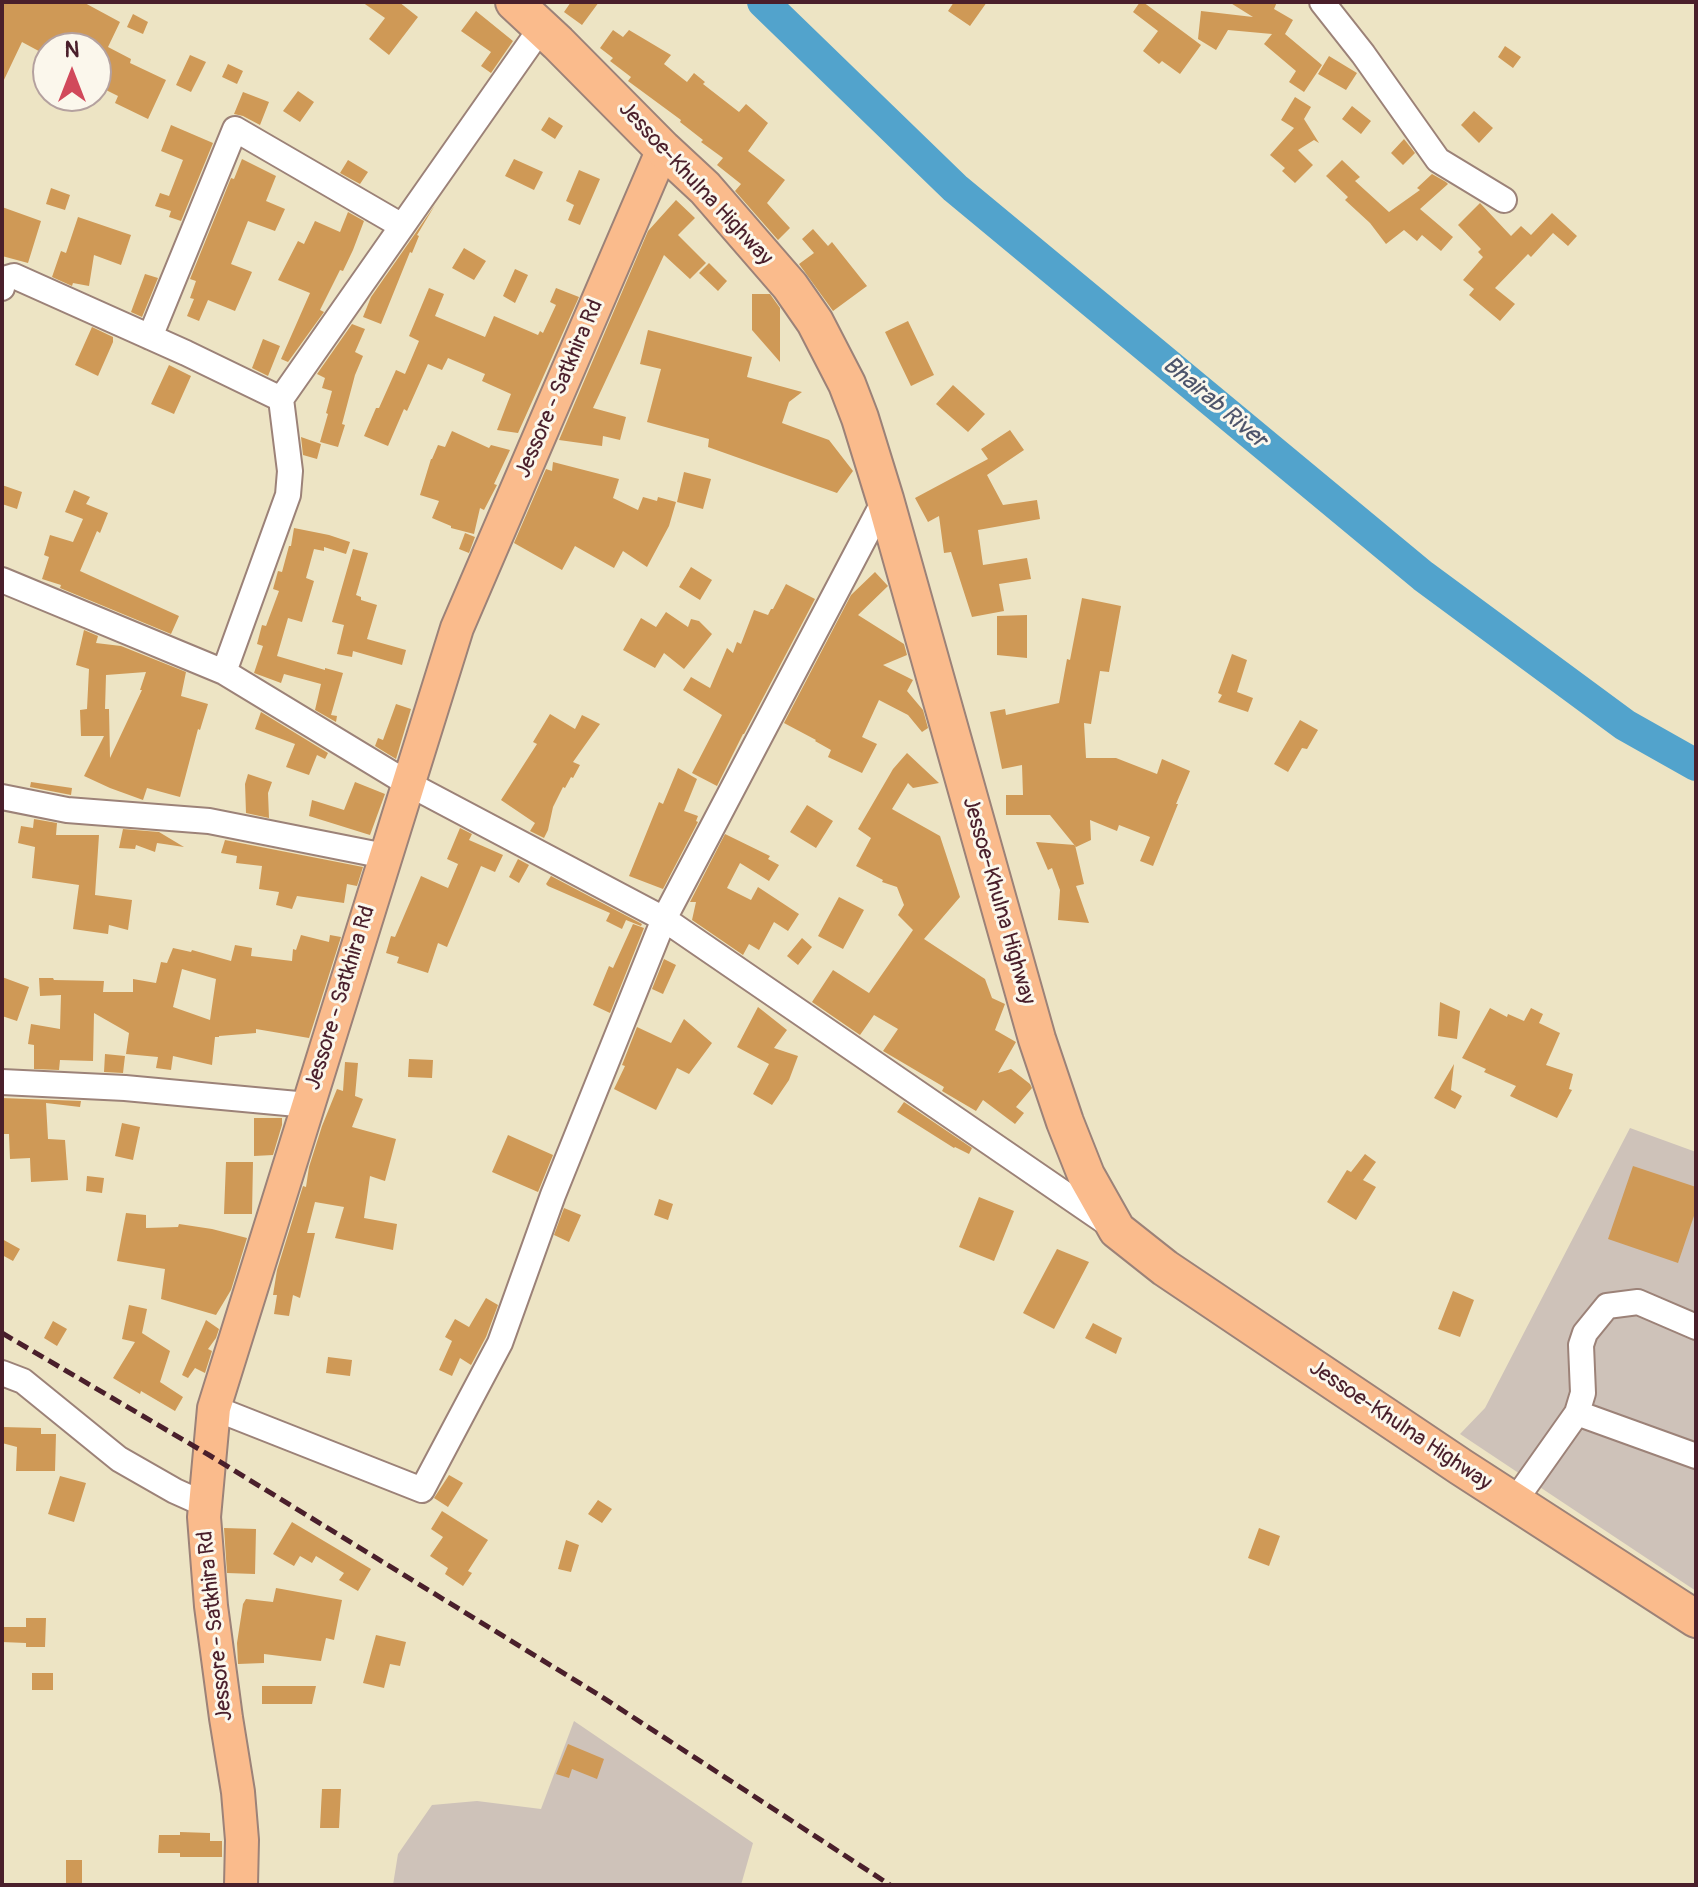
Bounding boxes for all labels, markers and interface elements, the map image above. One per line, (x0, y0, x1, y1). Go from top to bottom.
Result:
north arrow (32, 32, 112, 112)
text: N (65, 36, 79, 64)
street label: Jessoe-Khulna Highway (612, 97, 778, 271)
street label: Jessore - Satkhira Rd (510, 296, 610, 482)
water label: Bhairab River (1156, 351, 1272, 455)
street label: Jessoe-Khulna Highway (956, 794, 1040, 1008)
street label: Jessore - Satkhira Rd (300, 903, 382, 1093)
street label: Jessoe-Khulna Highway (1304, 1355, 1496, 1497)
street label: Jessore - Satkhira Rd (193, 1529, 239, 1723)

